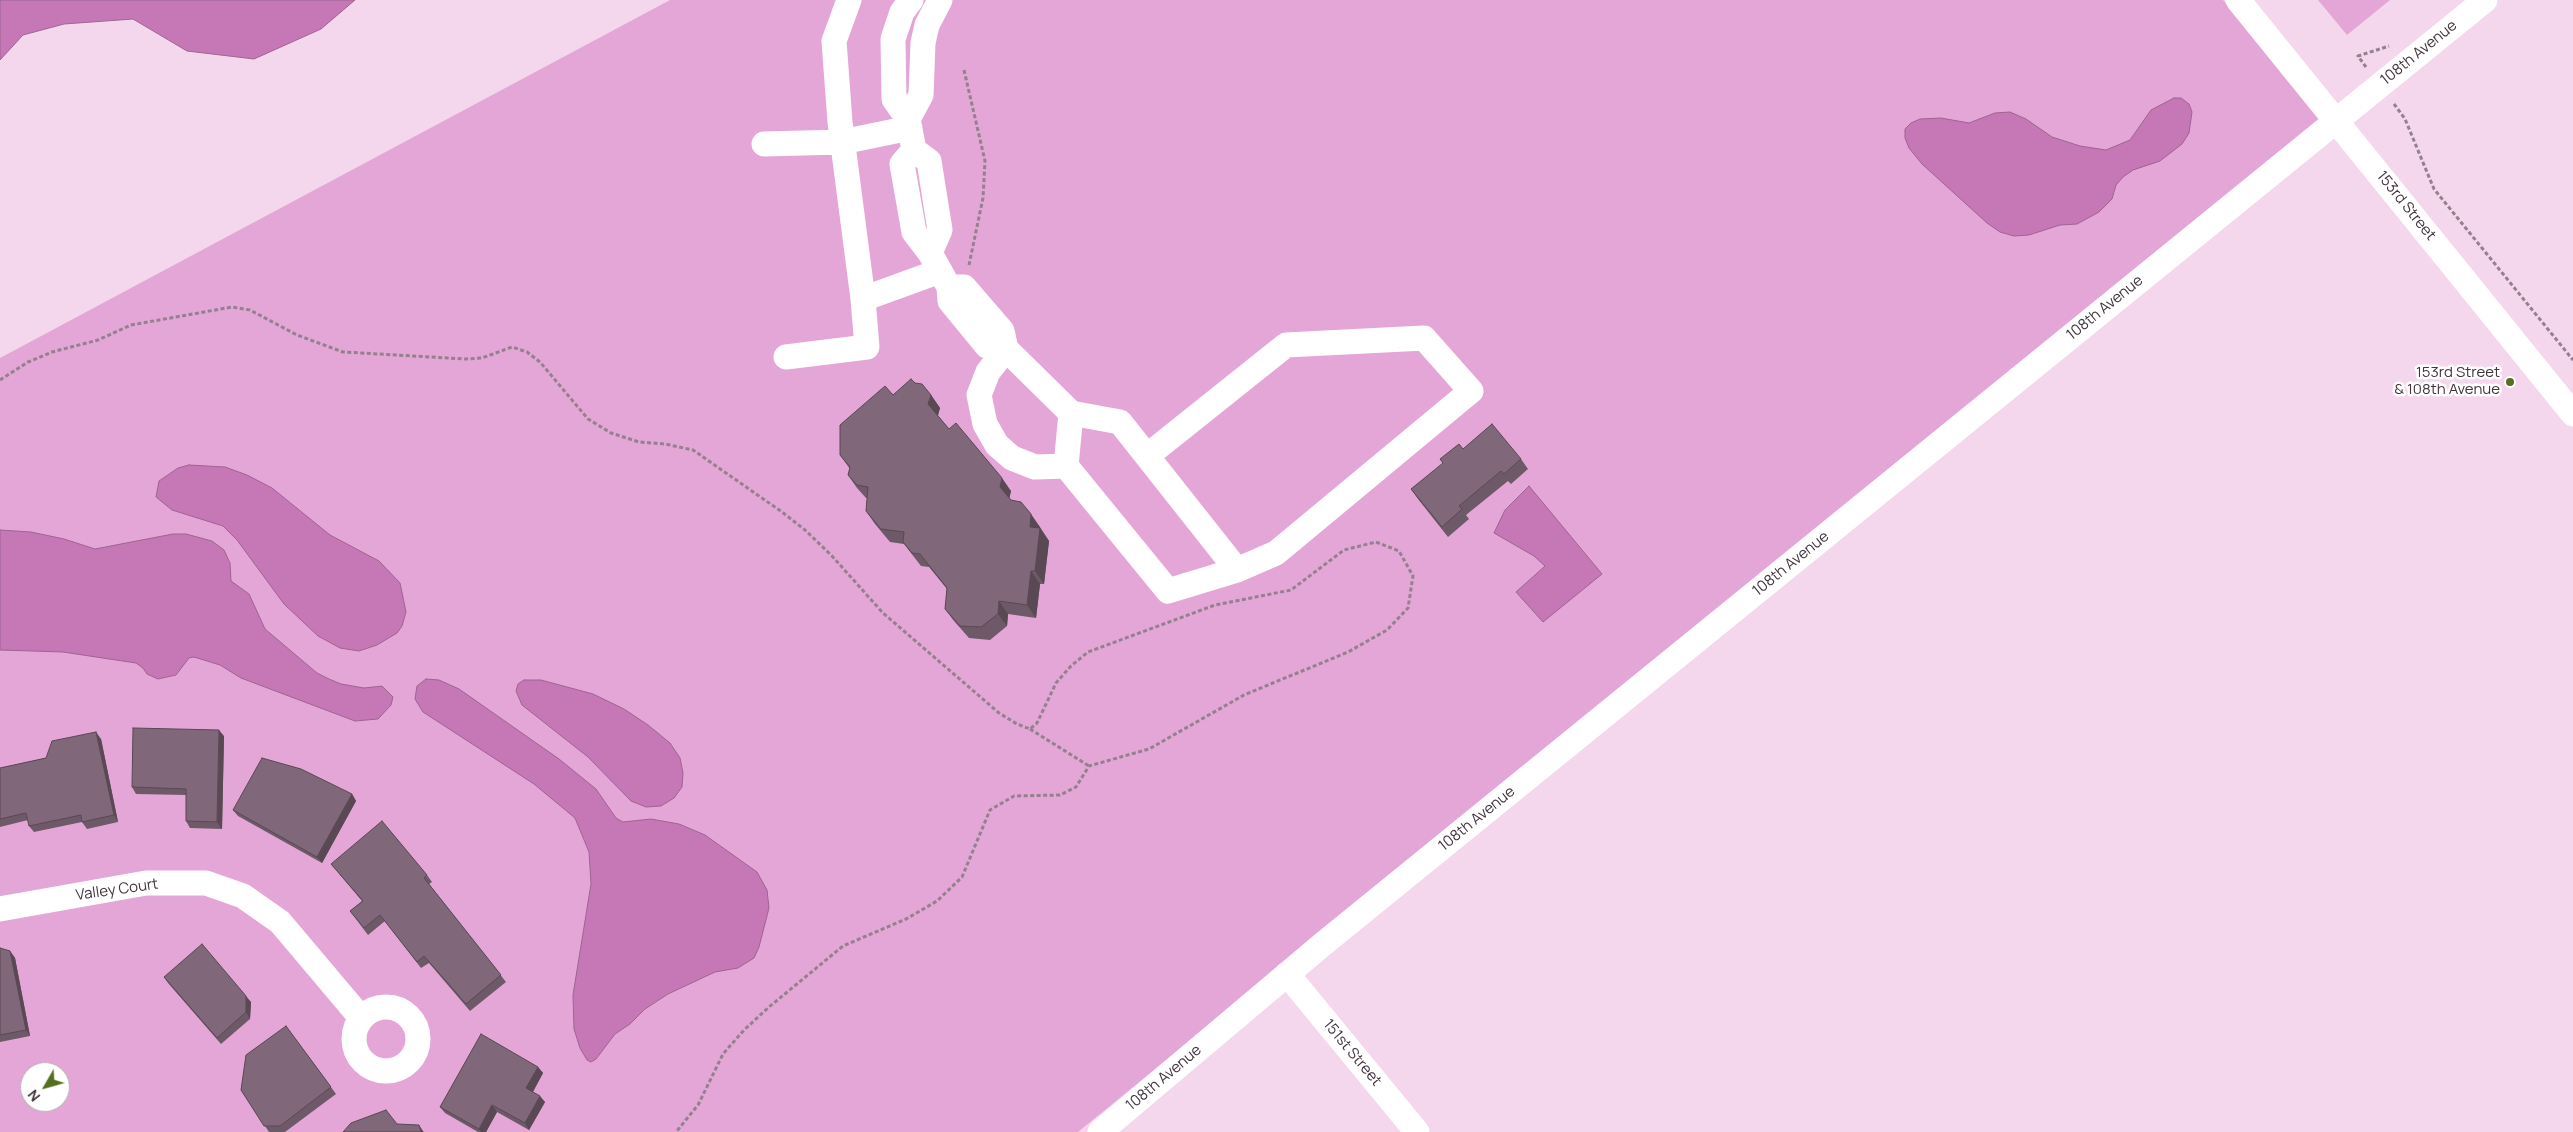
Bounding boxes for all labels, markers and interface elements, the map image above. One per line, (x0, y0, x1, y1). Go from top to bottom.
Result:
street label: 108th Avenue (2377, 17, 2461, 89)
street label: 153rd Street (2373, 168, 2439, 244)
street label: 108th Avenue (2063, 272, 2147, 344)
place label: 153rd Street & 108th Avenue (2394, 364, 2500, 399)
marker: 153rd Street & 108th Avenue (2504, 376, 2516, 388)
street label: 108th Avenue (1749, 528, 1833, 600)
street label: 108th Avenue (1435, 783, 1519, 855)
street label: Valley Court (75, 875, 159, 905)
street label: 151st Street (1319, 1016, 1385, 1090)
street label: 108th Avenue (1123, 1041, 1205, 1115)
north arrow (20, 1062, 70, 1112)
text: N (23, 1086, 44, 1106)

